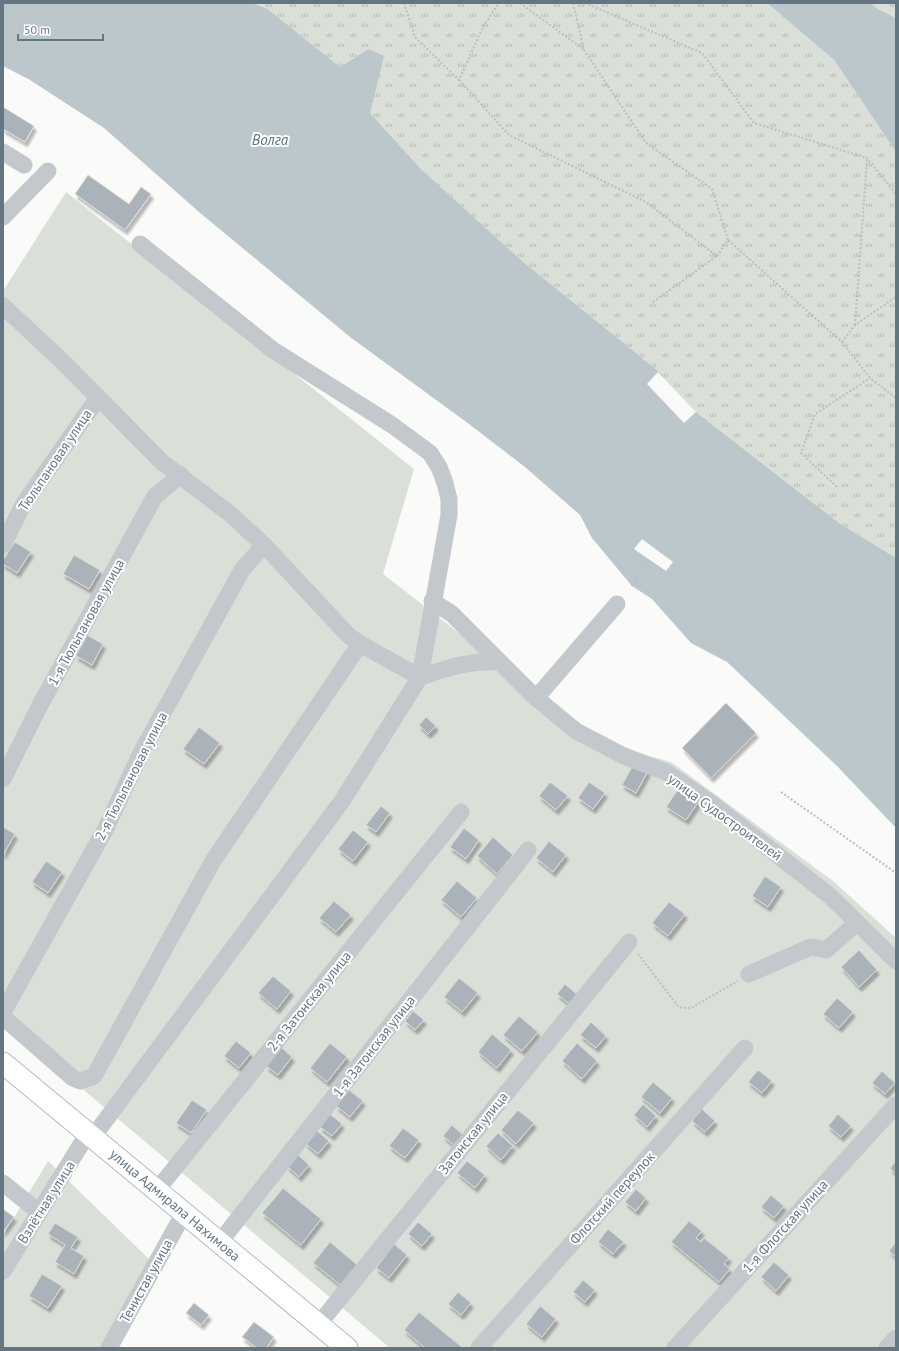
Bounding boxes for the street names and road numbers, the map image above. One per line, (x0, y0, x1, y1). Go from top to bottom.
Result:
street label: Тюльпановая улица (14, 406, 96, 514)
street label: 1-я Тюльпановая улица (44, 556, 128, 688)
street label: 2-я Тюльпановая улица (91, 709, 171, 843)
street label: улица Судостроителей (664, 769, 786, 865)
street label: 2-я Затонская улица (263, 947, 355, 1055)
street label: 1-я Затонская улица (329, 992, 419, 1100)
street label: Затонская улица (434, 1088, 512, 1178)
street label: улица Адмирала Нахимова (106, 1145, 244, 1265)
street label: Флотский переулок (566, 1148, 659, 1248)
street label: Взлётная улица (13, 1157, 79, 1247)
street label: 1-я Флотская улица (738, 1176, 832, 1276)
street label: Тенистая улица (116, 1236, 176, 1326)

